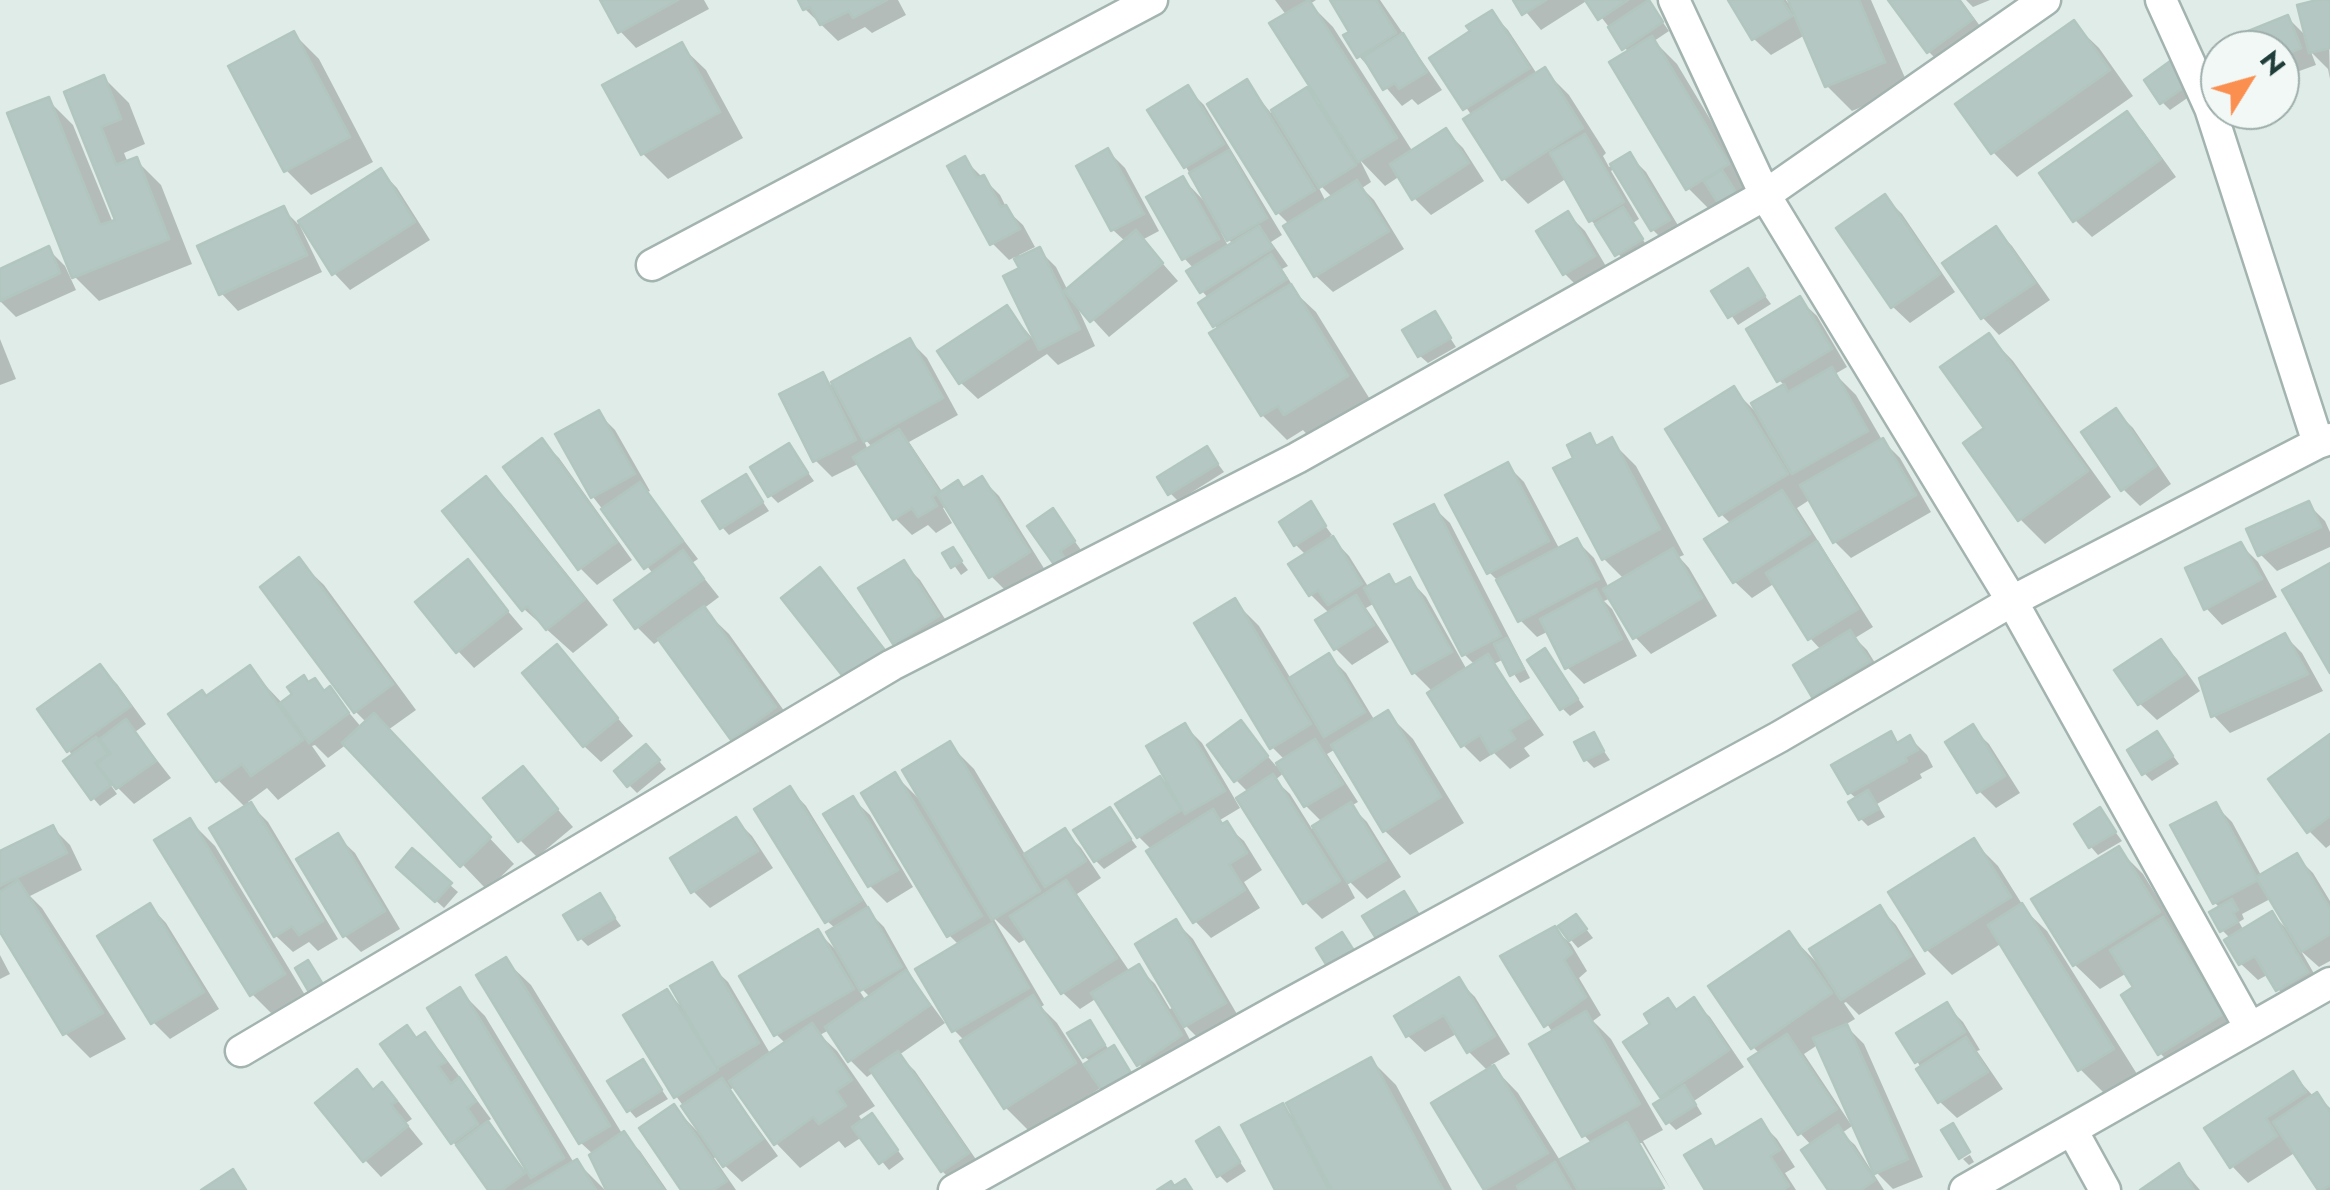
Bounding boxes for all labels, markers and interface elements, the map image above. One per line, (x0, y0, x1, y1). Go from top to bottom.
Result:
north arrow (2200, 30, 2300, 130)
text: N (2250, 42, 2296, 84)

